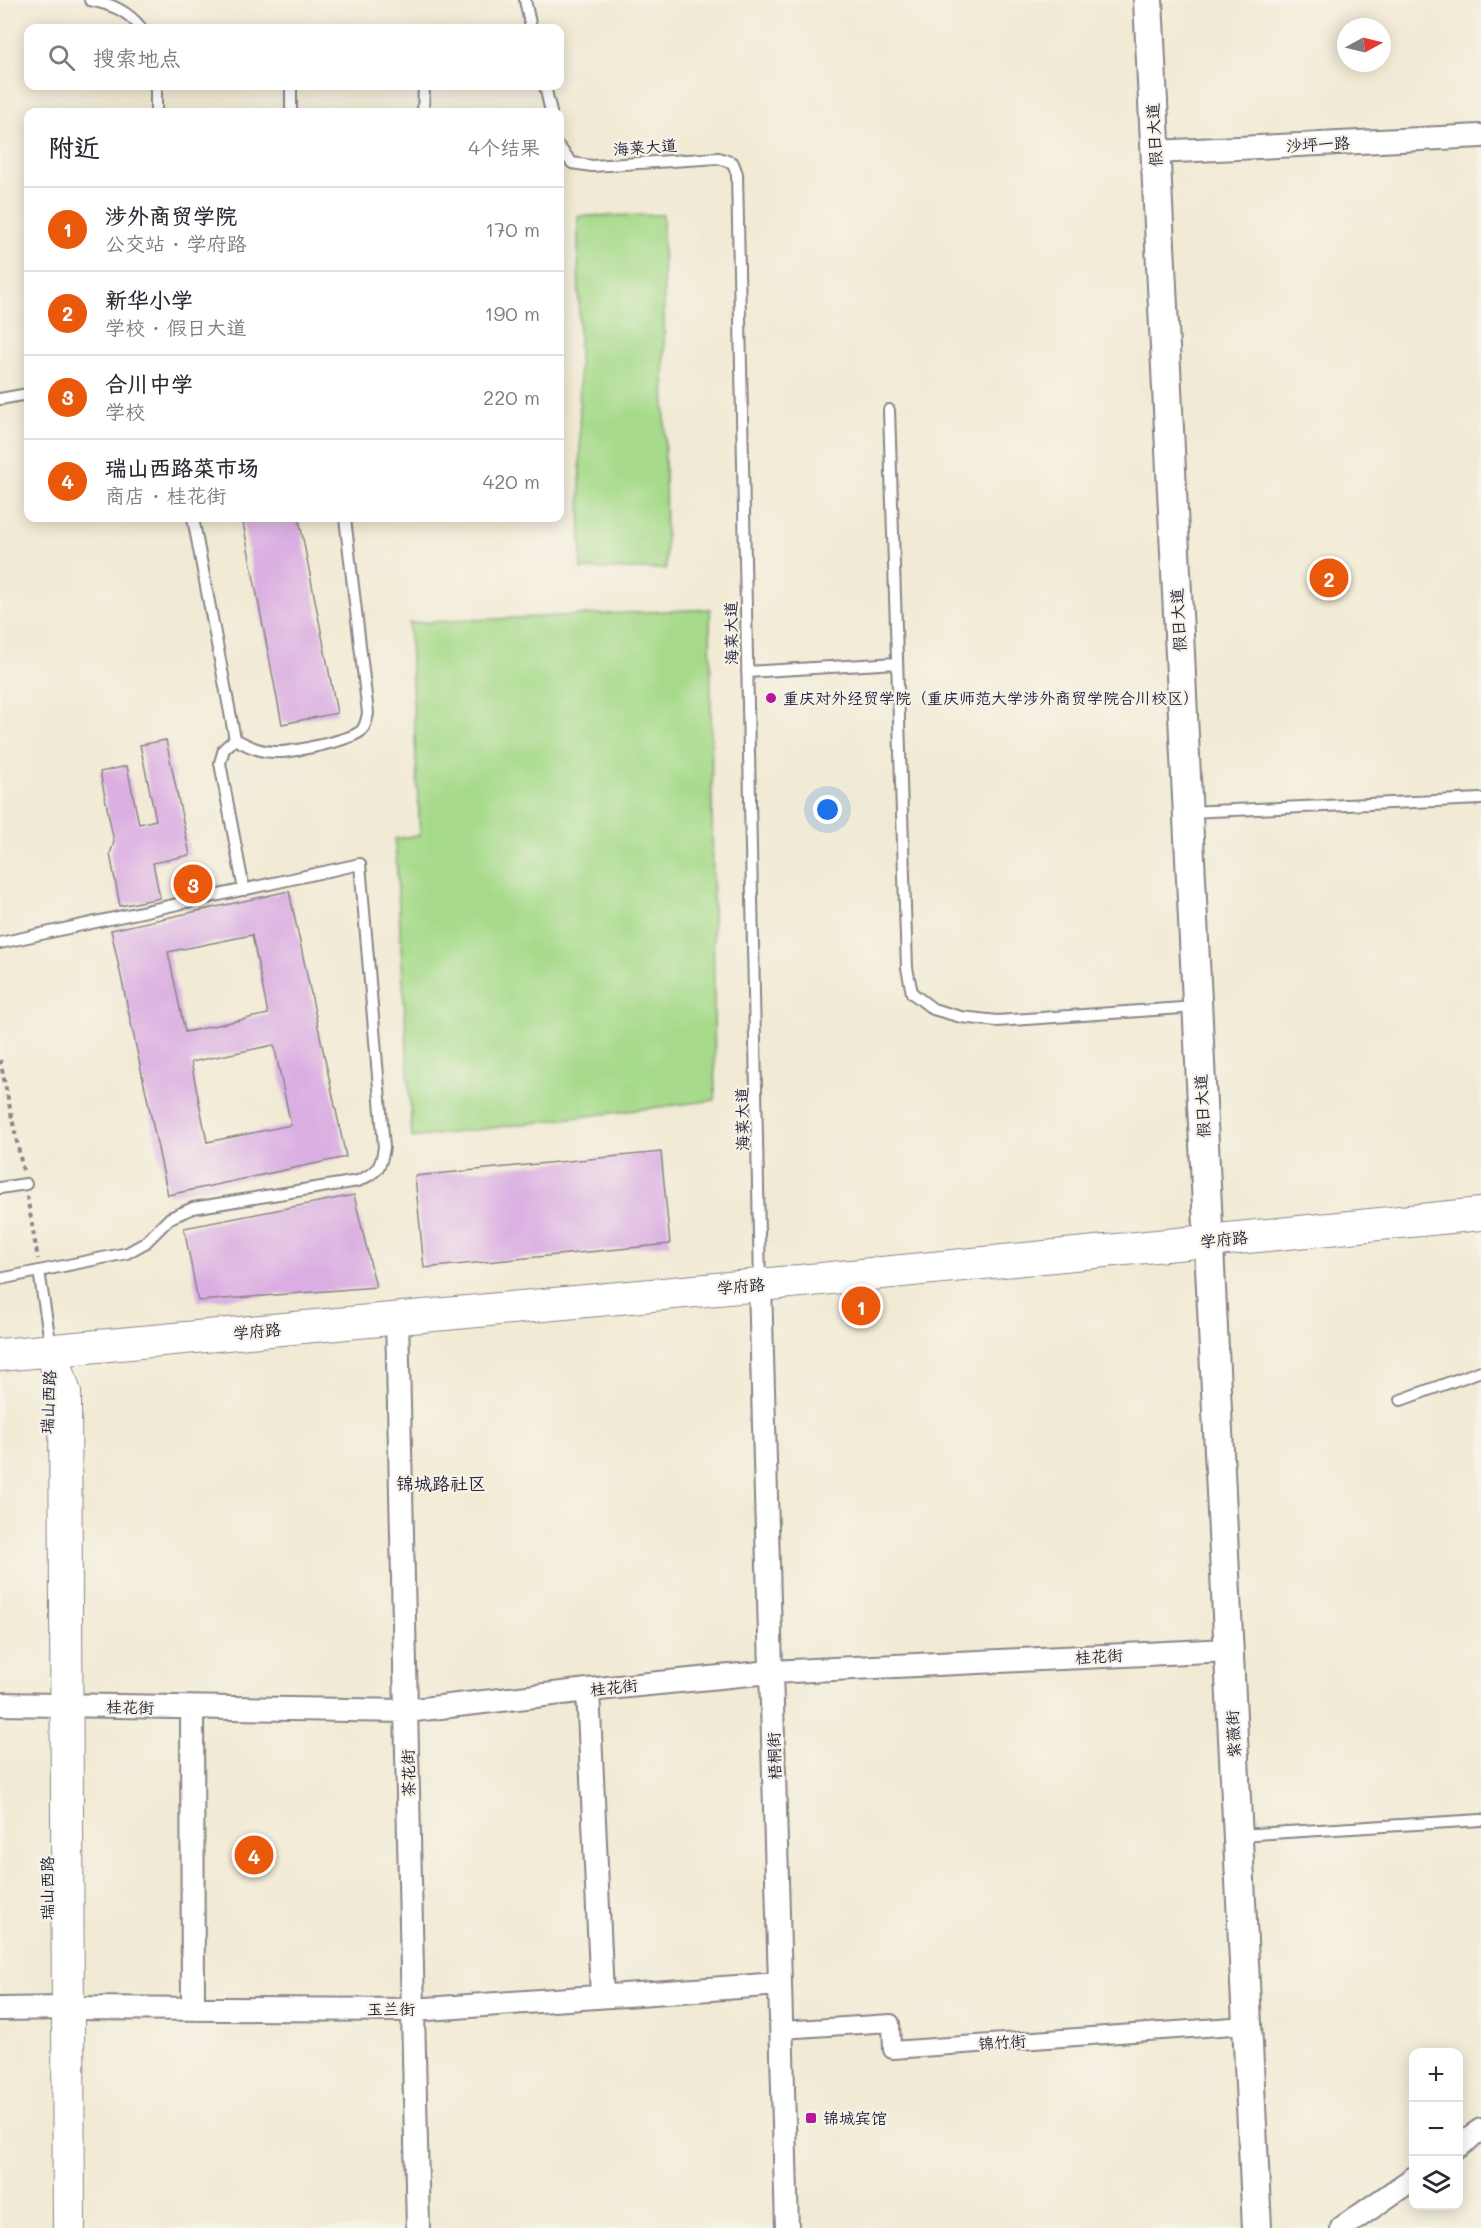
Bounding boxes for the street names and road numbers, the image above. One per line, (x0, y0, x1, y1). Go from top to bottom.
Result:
street label: 假日大道 (1141, 103, 1166, 168)
street label: 沙坪一路 (1285, 131, 1350, 156)
street label: 海莱大道 (612, 134, 678, 159)
street label: 假日大道 (1165, 588, 1190, 653)
street label: 海莱大道 (719, 601, 742, 665)
street label: 假日大道 (1189, 1074, 1214, 1139)
street label: 海莱大道 (730, 1087, 753, 1151)
street label: 学府路 (1199, 1226, 1249, 1251)
street label: 学府路 (716, 1273, 766, 1298)
street label: 学府路 (232, 1318, 282, 1343)
street label: 瑞山西路 (35, 1369, 60, 1434)
street label: 桂花街 (1074, 1644, 1123, 1667)
street label: 桂花街 (589, 1674, 639, 1699)
street label: 桂花街 (106, 1696, 154, 1717)
street label: 紫薇街 (1221, 1710, 1244, 1759)
street label: 梧桐街 (762, 1732, 785, 1780)
street label: 茶花街 (397, 1749, 418, 1797)
street label: 瑞山西路 (36, 1856, 57, 1920)
street label: 玉兰街 (367, 1998, 415, 2019)
street label: 锦竹街 (977, 2029, 1027, 2054)

